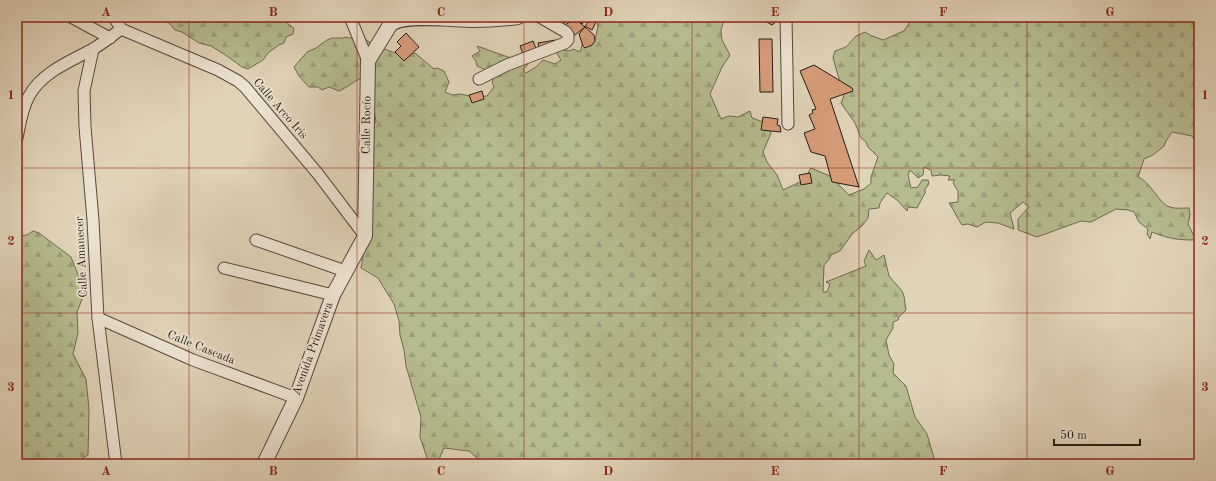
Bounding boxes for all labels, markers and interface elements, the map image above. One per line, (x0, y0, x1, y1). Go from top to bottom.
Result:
text: A (101, 6, 111, 19)
text: B (268, 6, 278, 19)
text: C (437, 6, 445, 19)
text: D (603, 6, 613, 19)
text: E (771, 6, 780, 19)
text: F (939, 6, 948, 19)
text: G (1105, 6, 1115, 19)
street label: Calle Arco Iris (251, 76, 309, 142)
text: 1 (7, 89, 15, 102)
text: 1 (1201, 89, 1209, 102)
street label: Calle Rocío (360, 96, 374, 154)
street label: Calle Amanecer (74, 216, 90, 298)
text: 2 (7, 235, 15, 248)
text: 2 (1201, 235, 1209, 248)
street label: Avenida Primavera (291, 301, 336, 397)
street label: Calle Cascada (165, 329, 237, 367)
text: 3 (7, 381, 15, 394)
text: 3 (1201, 381, 1209, 394)
scale bar (1054, 421, 1140, 447)
text: 50 m (1060, 429, 1087, 442)
text: A (101, 465, 111, 478)
text: B (268, 465, 278, 478)
text: C (437, 465, 445, 478)
text: D (603, 465, 613, 478)
text: E (771, 465, 780, 478)
text: F (939, 465, 948, 478)
text: G (1105, 465, 1115, 478)

